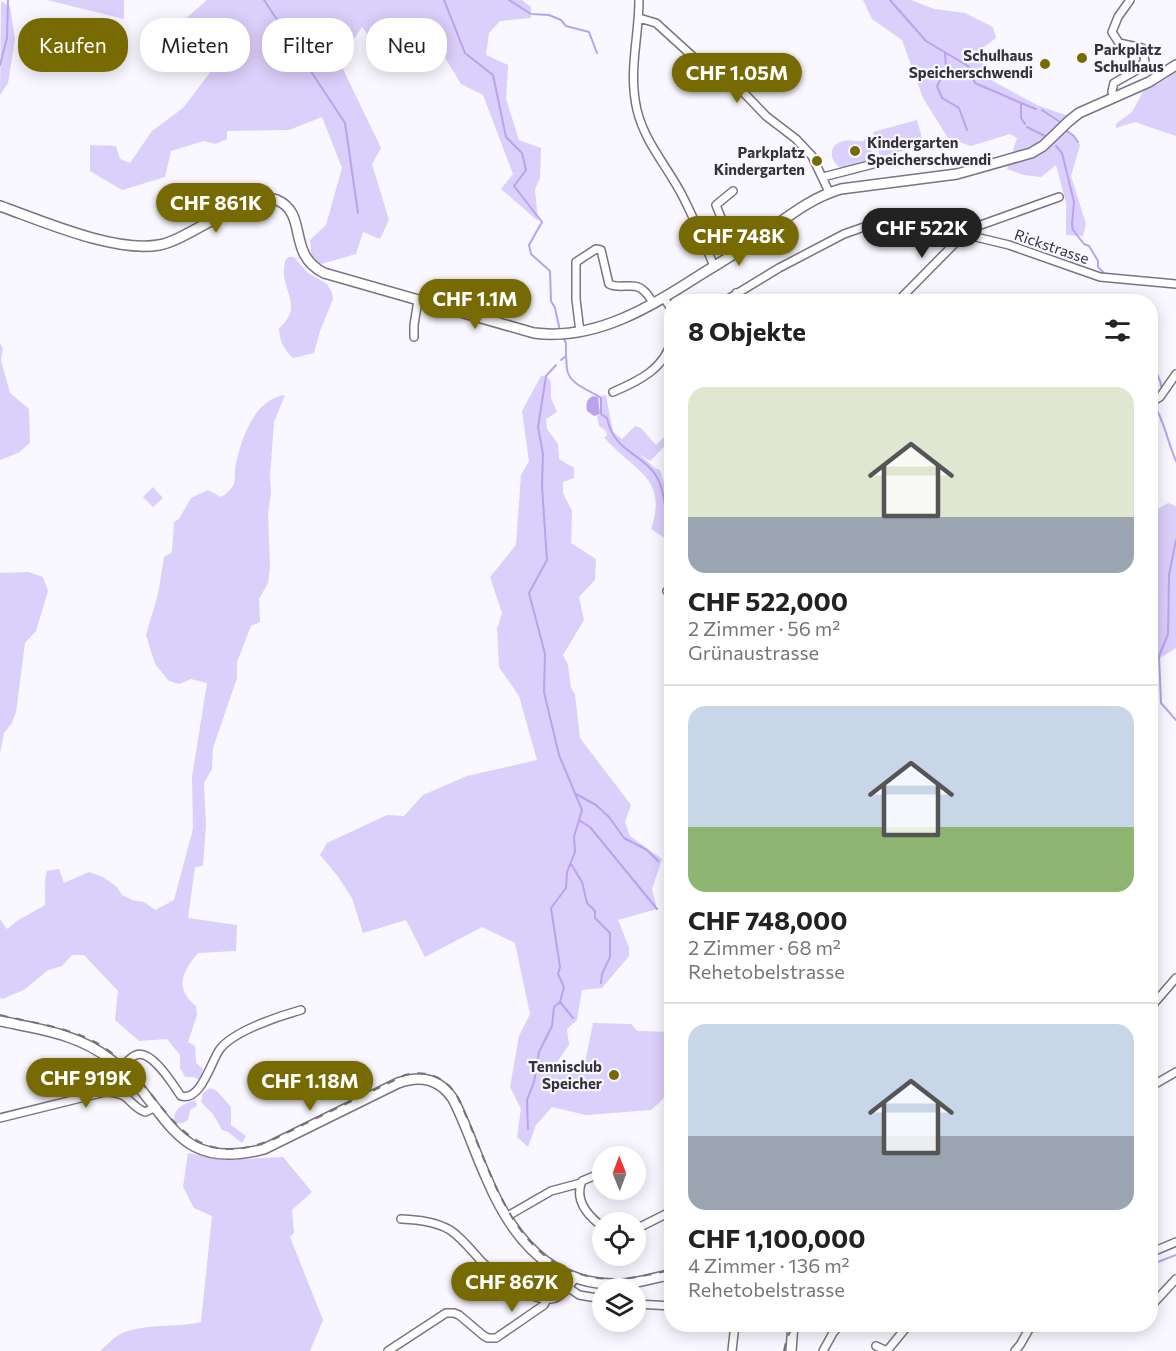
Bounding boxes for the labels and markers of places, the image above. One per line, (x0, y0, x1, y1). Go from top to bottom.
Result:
place label: Parkplatz Schulhaus (1094, 40, 1164, 75)
place label: Schulhaus Speicherschwendi (909, 46, 1033, 81)
marker: Parkplatz Schulhaus (1075, 51, 1089, 65)
pin: CHF 1.05M (668, 53, 806, 104)
marker: Schulhaus Speicherschwendi (1038, 57, 1052, 71)
place label: Kindergarten Speicherschwendi (867, 133, 991, 168)
place label: Parkplatz Kindergarten (714, 143, 805, 178)
marker: Kindergarten Speicherschwendi (848, 144, 862, 158)
marker: Parkplatz Kindergarten (810, 154, 824, 168)
pin: CHF 861K (154, 183, 278, 234)
pin: CHF 522K (860, 208, 984, 259)
pin: CHF 748K (677, 216, 801, 267)
pin: CHF 1.1M (413, 279, 537, 330)
place label: Tennisclub Speicher (528, 1057, 602, 1092)
pin: CHF 919K (24, 1058, 148, 1109)
pin: CHF 1.18M (241, 1061, 379, 1112)
marker: Tennisclub Speicher (607, 1068, 621, 1082)
pin: CHF 867K (450, 1262, 574, 1313)

